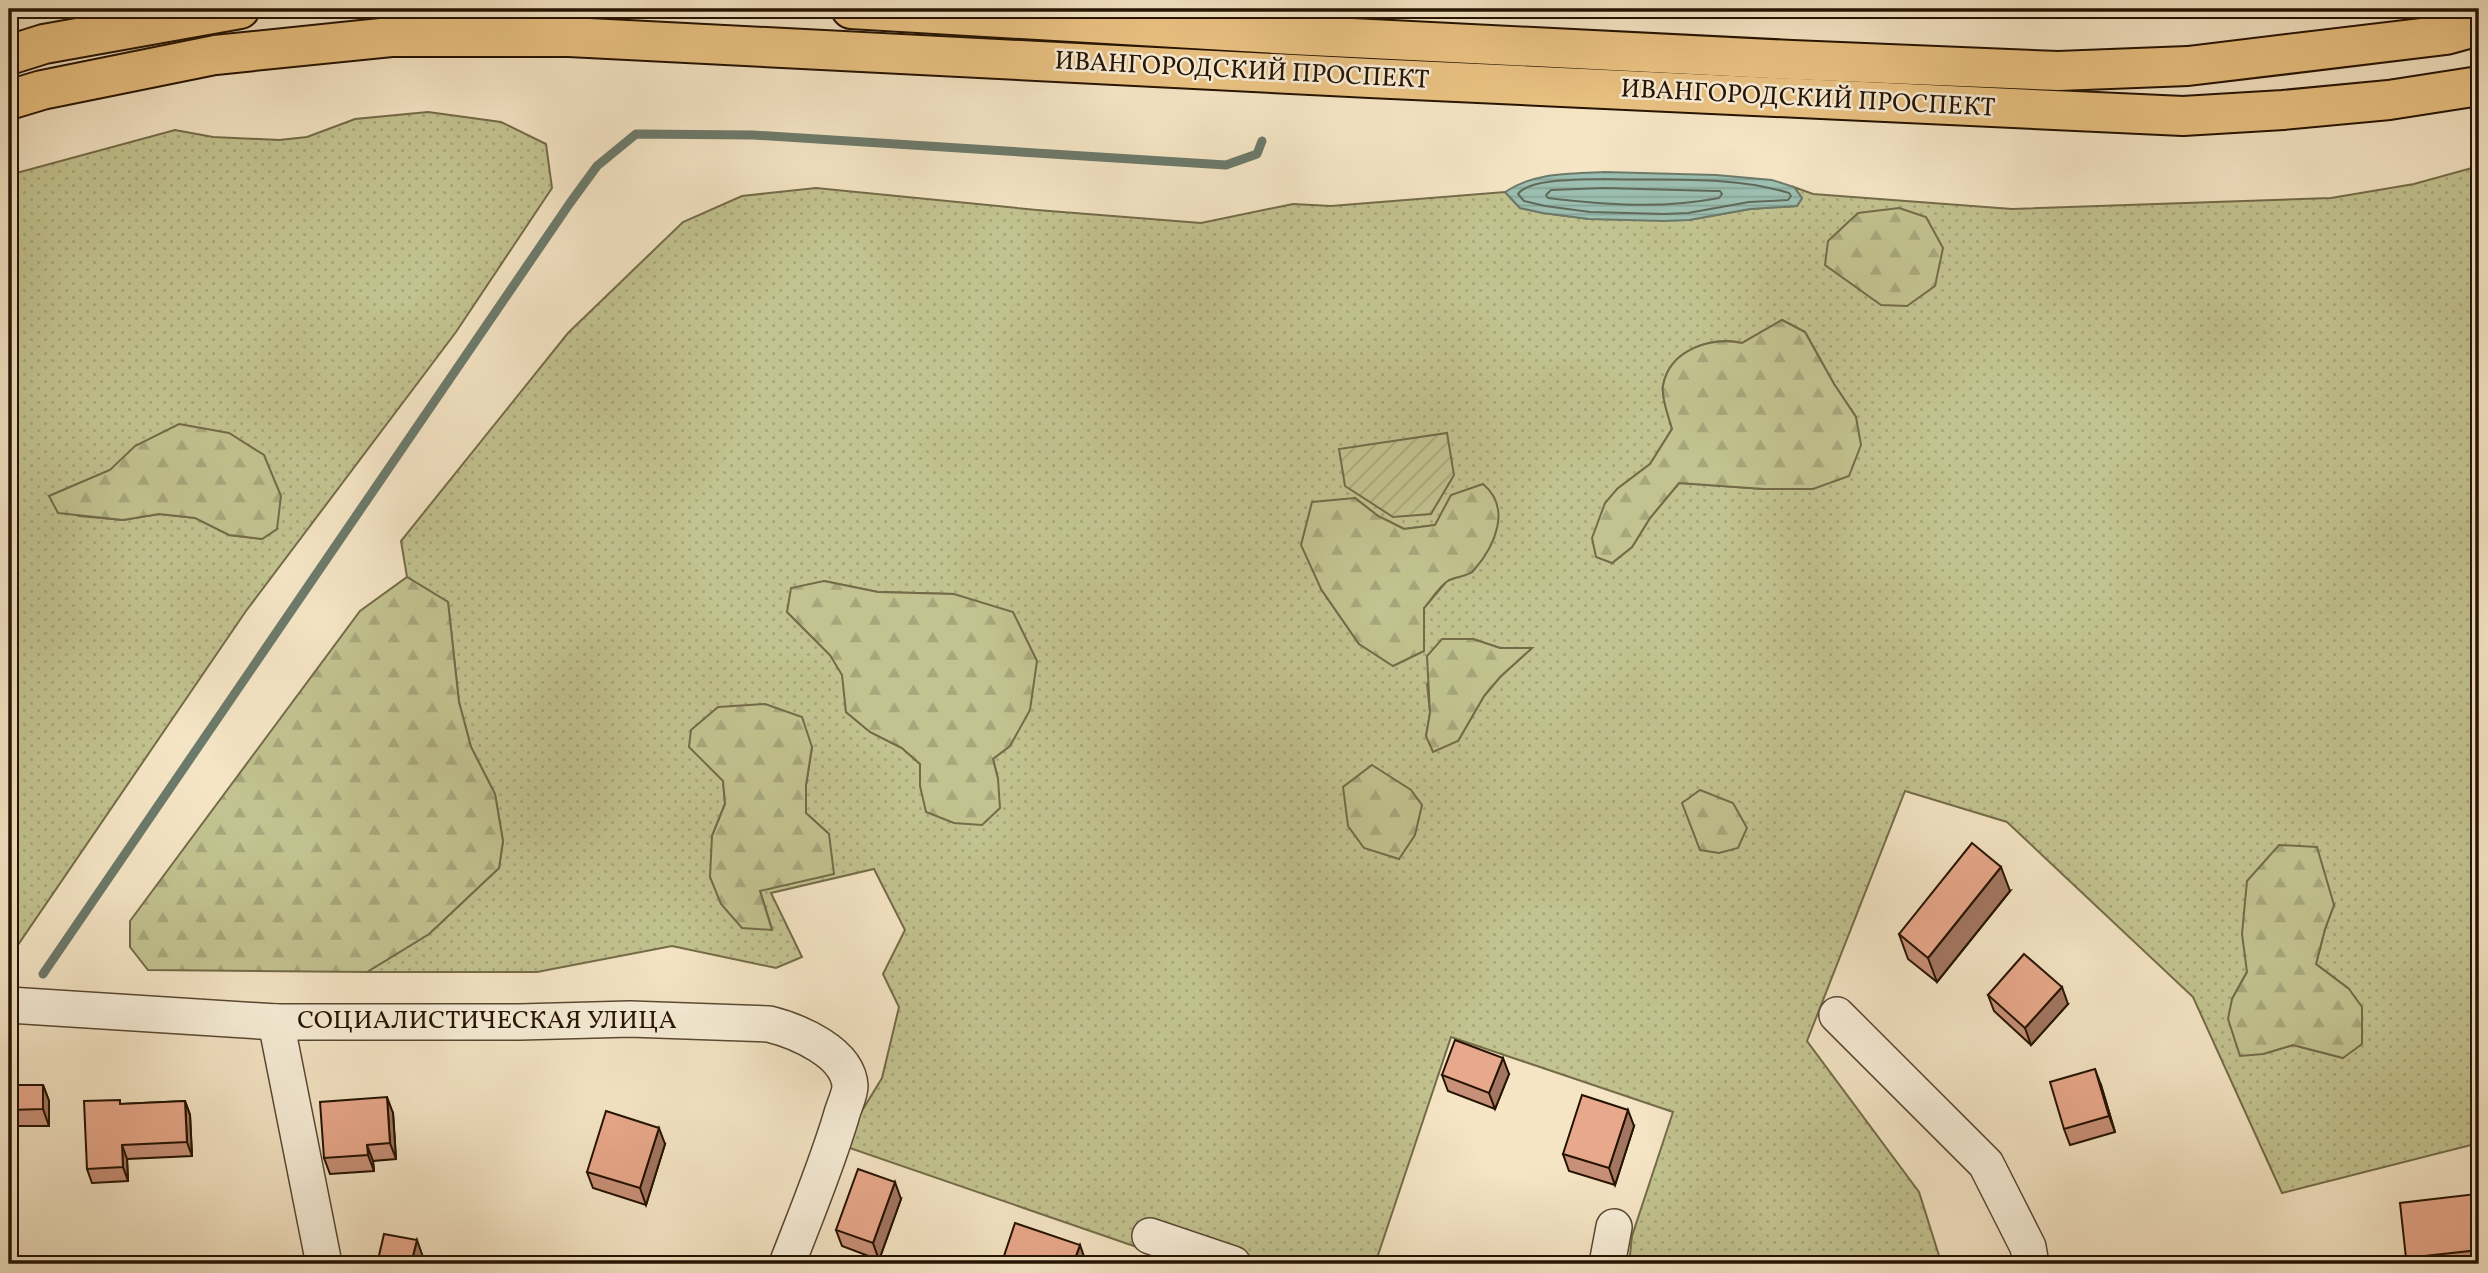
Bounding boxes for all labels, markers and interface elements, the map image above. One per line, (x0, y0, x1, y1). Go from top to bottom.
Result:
street label: ИВАНГОРОДСКИЙ ПРОСПЕКТ (1054, 43, 1430, 99)
street label: ИВАНГОРОДСКИЙ ПРОСПЕКТ (1620, 71, 1996, 127)
street label: СОЦИАЛИСТИЧЕСКАЯ УЛИЦА (297, 1003, 677, 1039)

